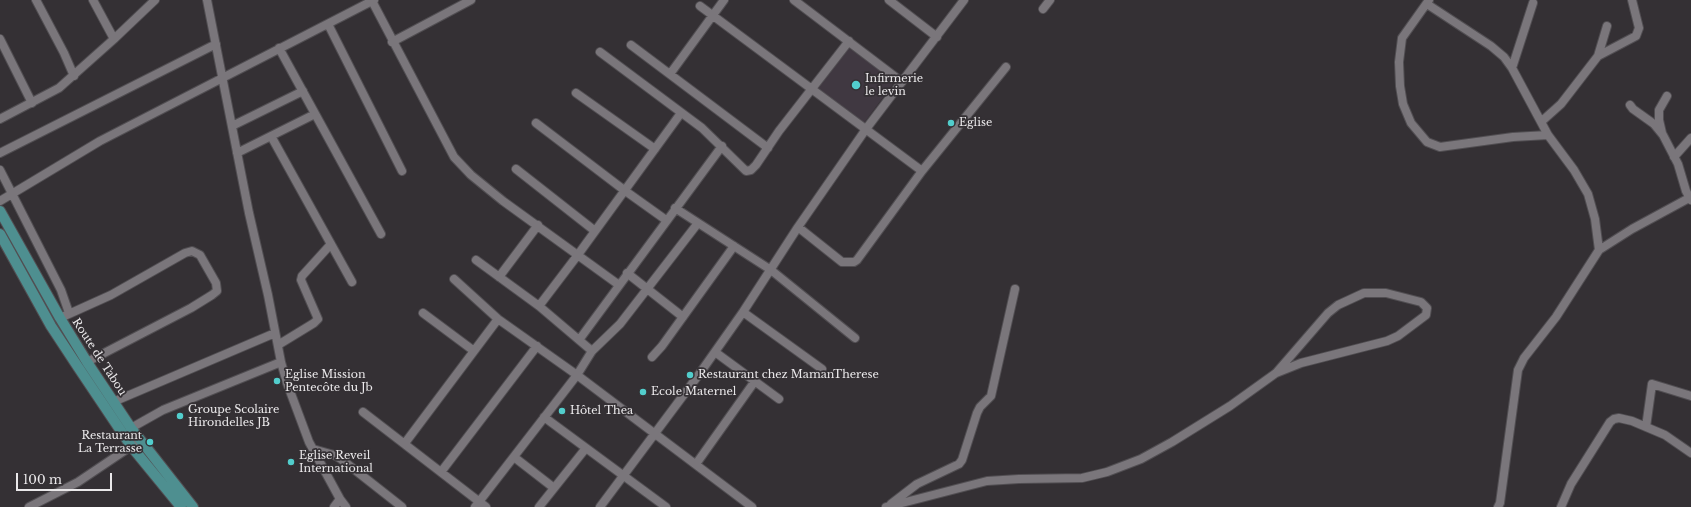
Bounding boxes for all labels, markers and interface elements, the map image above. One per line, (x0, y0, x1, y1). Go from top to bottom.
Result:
place label: Infirmerie le levin (865, 72, 923, 98)
marker: Infirmerie le levin (850, 79, 862, 91)
place label: Eglise (959, 116, 992, 130)
marker: Eglise (946, 118, 956, 128)
street label: Route de Tabou (69, 316, 129, 398)
place label: Eglise Mission Pentecôte du Jb (285, 368, 373, 394)
place label: Restaurant chez MamanTherese (698, 368, 879, 382)
marker: Restaurant chez MamanTherese (685, 370, 695, 380)
marker: Eglise Mission Pentecôte du Jb (272, 376, 282, 386)
place label: Ecole Maternel (651, 385, 736, 399)
marker: Ecole Maternel (638, 387, 648, 397)
place label: Groupe Scolaire Hirondelles JB (188, 403, 279, 429)
place label: Hôtel Thea (570, 404, 633, 418)
marker: Hôtel Thea (557, 406, 567, 416)
marker: Groupe Scolaire Hirondelles JB (175, 411, 185, 421)
place label: Restaurant La Terrasse (78, 429, 142, 455)
marker: Restaurant La Terrasse (145, 437, 155, 447)
place label: Eglise Reveil International (299, 449, 373, 475)
marker: Eglise Reveil International (286, 457, 296, 467)
scale bar (18, 465, 114, 491)
text: 100 m (23, 472, 62, 487)

